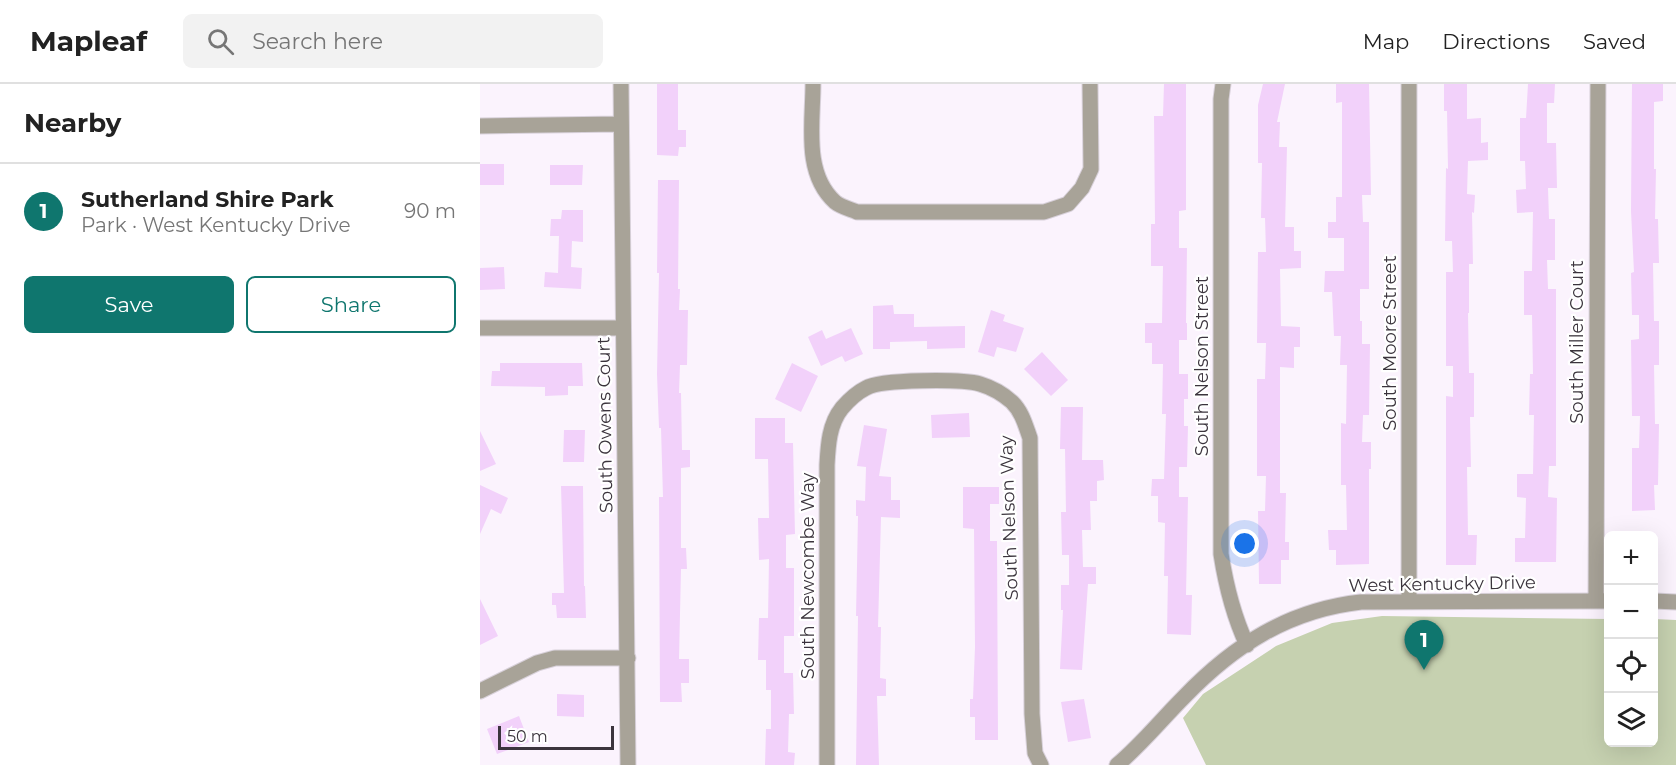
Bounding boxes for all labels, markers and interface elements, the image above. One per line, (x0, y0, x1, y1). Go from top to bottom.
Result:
search box (183, 14, 603, 68)
text: Mapleaf (30, 24, 147, 58)
icon: search (204, 25, 237, 58)
text: Search here (252, 28, 383, 55)
text: Map (1363, 29, 1409, 54)
text: Directions (1442, 29, 1550, 54)
text: Saved (1583, 29, 1646, 54)
text: Nearby (24, 107, 121, 139)
text: Sutherland Shire Park (81, 186, 334, 213)
text: 1 (40, 199, 47, 223)
text: 90 m (404, 199, 456, 223)
text: Park · West Kentucky Drive (81, 213, 350, 237)
street label: South Moore Street (1379, 255, 1401, 431)
street label: South Miller Court (1566, 260, 1588, 424)
button: Save (24, 276, 234, 333)
button: Share (246, 276, 456, 333)
street label: South Nelson Street (1191, 276, 1213, 456)
street label: South Owens Court (592, 337, 618, 513)
street label: South Nelson Way (995, 435, 1023, 601)
street label: South Newcombe Way (797, 472, 819, 679)
your location (1230, 529, 1259, 558)
map controls (1604, 531, 1658, 747)
button: + (1604, 531, 1658, 585)
street label: West Kentucky Drive (1348, 571, 1536, 597)
button: − (1604, 585, 1658, 639)
pin: 1 (1404, 620, 1444, 670)
button: locate (1604, 639, 1658, 693)
button: layers (1604, 693, 1658, 747)
scale bar (498, 723, 614, 750)
text: 50 m (507, 727, 548, 746)

